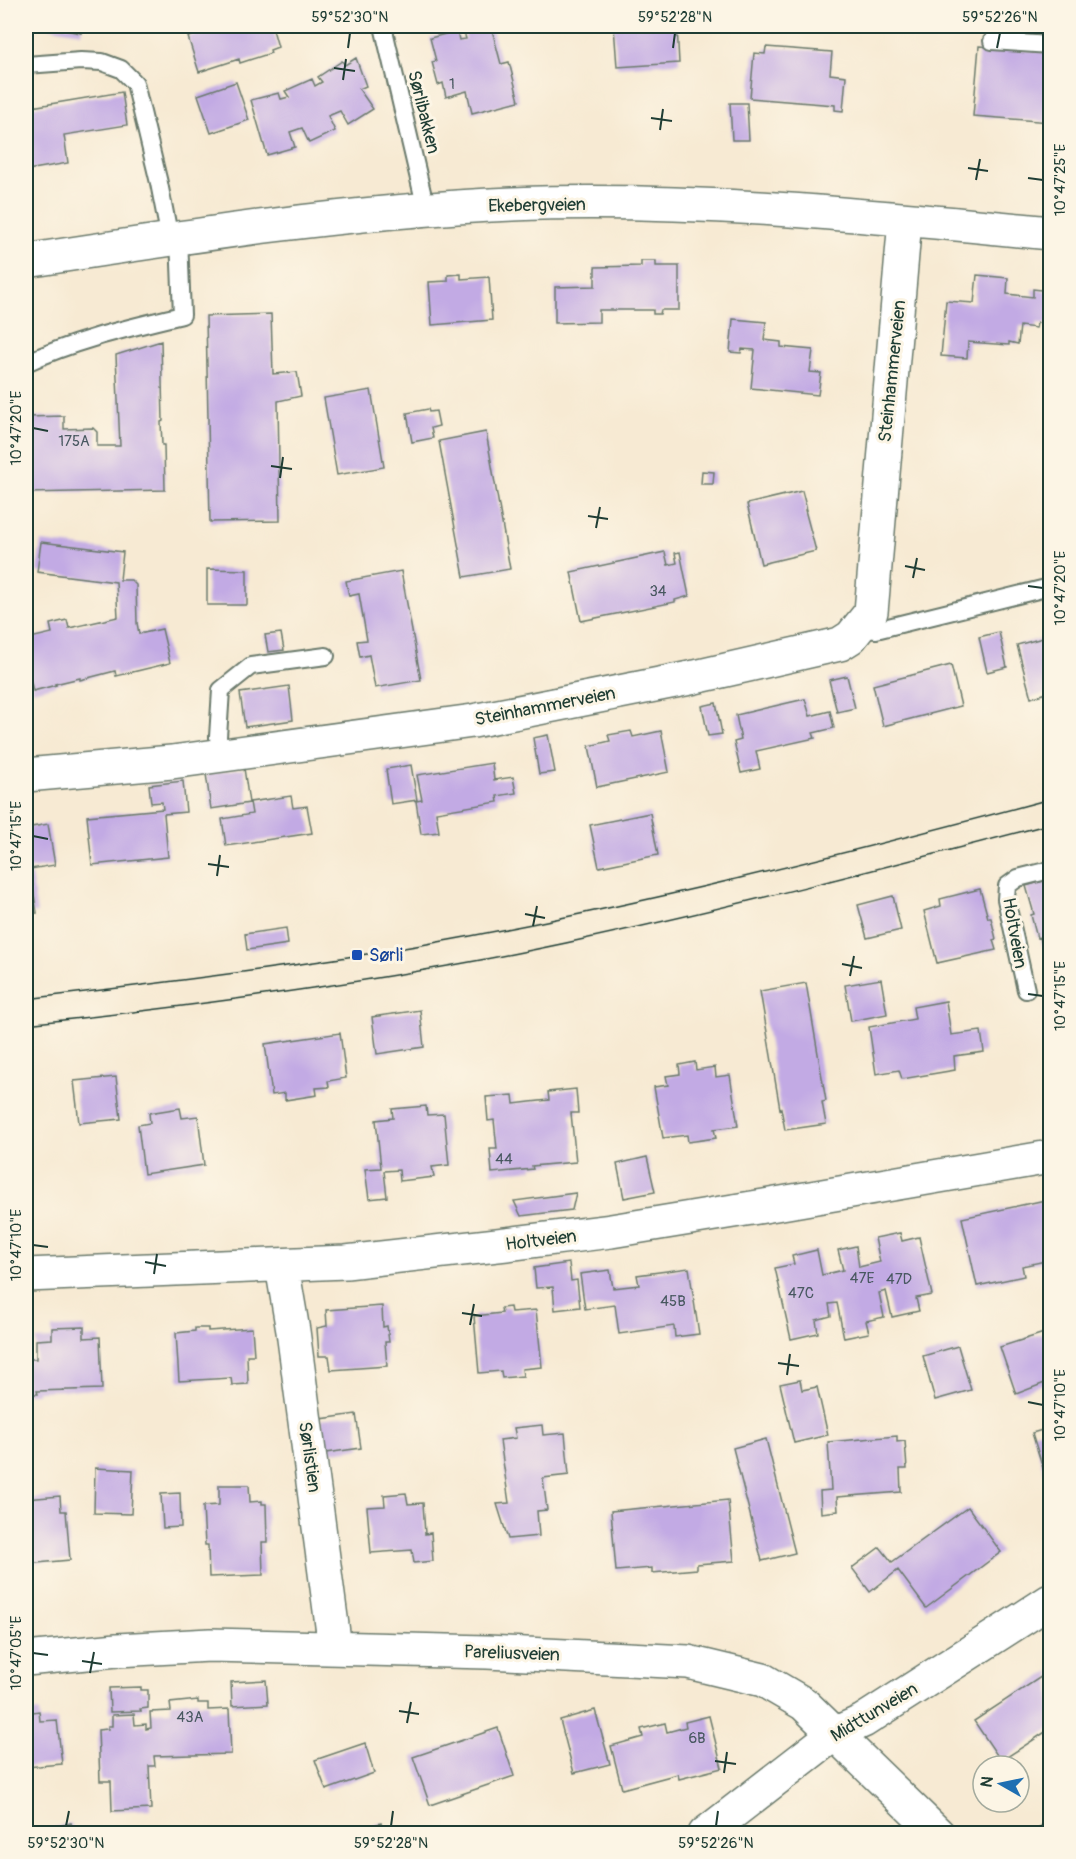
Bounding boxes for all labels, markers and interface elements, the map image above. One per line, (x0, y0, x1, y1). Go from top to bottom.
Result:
text: 59°52'30"N (312, 8, 388, 27)
text: 59°52'28"N (638, 8, 712, 27)
text: 59°52'26"N (962, 8, 1038, 27)
street label: Sørlibakken (402, 68, 445, 156)
house number: 1 (449, 75, 455, 94)
text: 10°47'25"E (1051, 143, 1070, 216)
street label: Ekebergveien (488, 193, 586, 218)
street label: Steinhammerveien (874, 299, 911, 443)
text: 10°47'20"E (7, 390, 26, 465)
house number: 175A (58, 432, 90, 451)
text: 10°47'20"E (1051, 550, 1070, 625)
house number: 34 (649, 582, 667, 601)
street label: Steinhammerveien (473, 682, 617, 731)
text: 10°47'15"E (7, 801, 26, 871)
street label: Holtveien (997, 896, 1032, 970)
place label: Sørli (369, 944, 403, 967)
marker: Sørli (350, 948, 364, 962)
text: 10°47'15"E (1051, 961, 1070, 1031)
house number: 44 (495, 1150, 513, 1169)
text: 10°47'10"E (7, 1209, 26, 1281)
street label: Holtveien (504, 1225, 578, 1256)
house number: 47E (850, 1269, 874, 1288)
house number: 47D (886, 1270, 912, 1289)
house number: 47C (788, 1284, 814, 1303)
house number: 45B (660, 1292, 686, 1311)
text: 10°47'10"E (1051, 1369, 1070, 1441)
street label: Sørlistien (293, 1420, 326, 1494)
text: 10°47'05"E (7, 1616, 26, 1690)
street label: Pareliusveien (464, 1640, 560, 1667)
street label: Midttunveien (826, 1677, 922, 1747)
house number: 43A (177, 1708, 204, 1727)
house number: 6B (688, 1729, 706, 1748)
north arrow (971, 1754, 1031, 1814)
text: N (976, 1775, 998, 1789)
text: 59°52'30"N (28, 1834, 104, 1853)
text: 59°52'28"N (354, 1834, 428, 1853)
text: 59°52'26"N (678, 1834, 754, 1853)

